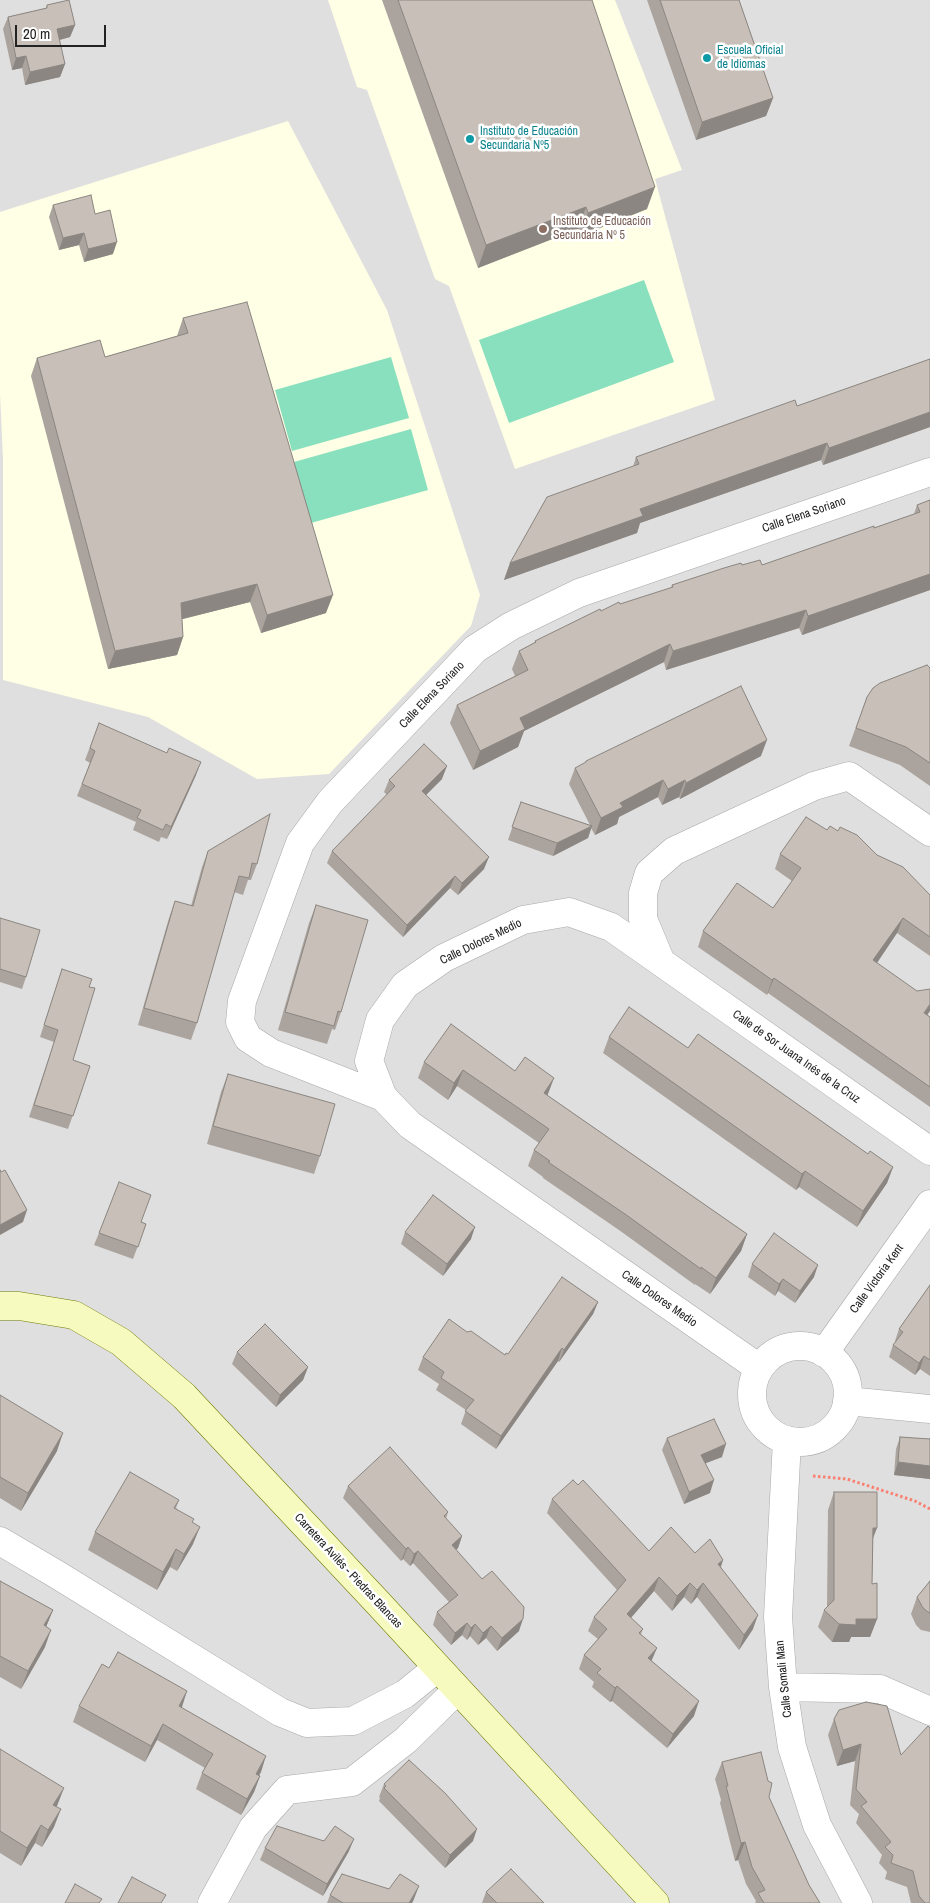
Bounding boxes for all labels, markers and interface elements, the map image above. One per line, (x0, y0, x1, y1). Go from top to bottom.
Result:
scale bar (18, 15, 109, 47)
text: 20 m (23, 23, 50, 44)
place label: Escuela Oficial de Idiomas (717, 44, 783, 72)
marker: Escuela Oficial de Idiomas (701, 52, 713, 64)
place label: Instituto de Educación Secundaria Nº5 (480, 125, 578, 153)
marker: Instituto de Educación Secundaria Nº5 (464, 133, 476, 145)
place label: Instituto de Educación Secundaria Nº 5 (553, 215, 651, 243)
marker: Instituto de Educación Secundaria Nº 5 (537, 223, 549, 235)
street label: Calle Elena Soriano (760, 494, 848, 536)
street label: Calle Elena Soriano (396, 659, 468, 731)
street label: Calle Dolores Medio (438, 916, 524, 968)
street label: Calle de Sor Juana Inés de la Cruz (729, 1007, 863, 1107)
street label: Calle Victoria Kent (847, 1242, 907, 1316)
street label: Calle Dolores Medio (618, 1268, 700, 1330)
street label: Carretera Avilés - Piedras Blancas (291, 1511, 405, 1631)
street label: Calle Somali Man (773, 1640, 795, 1718)

